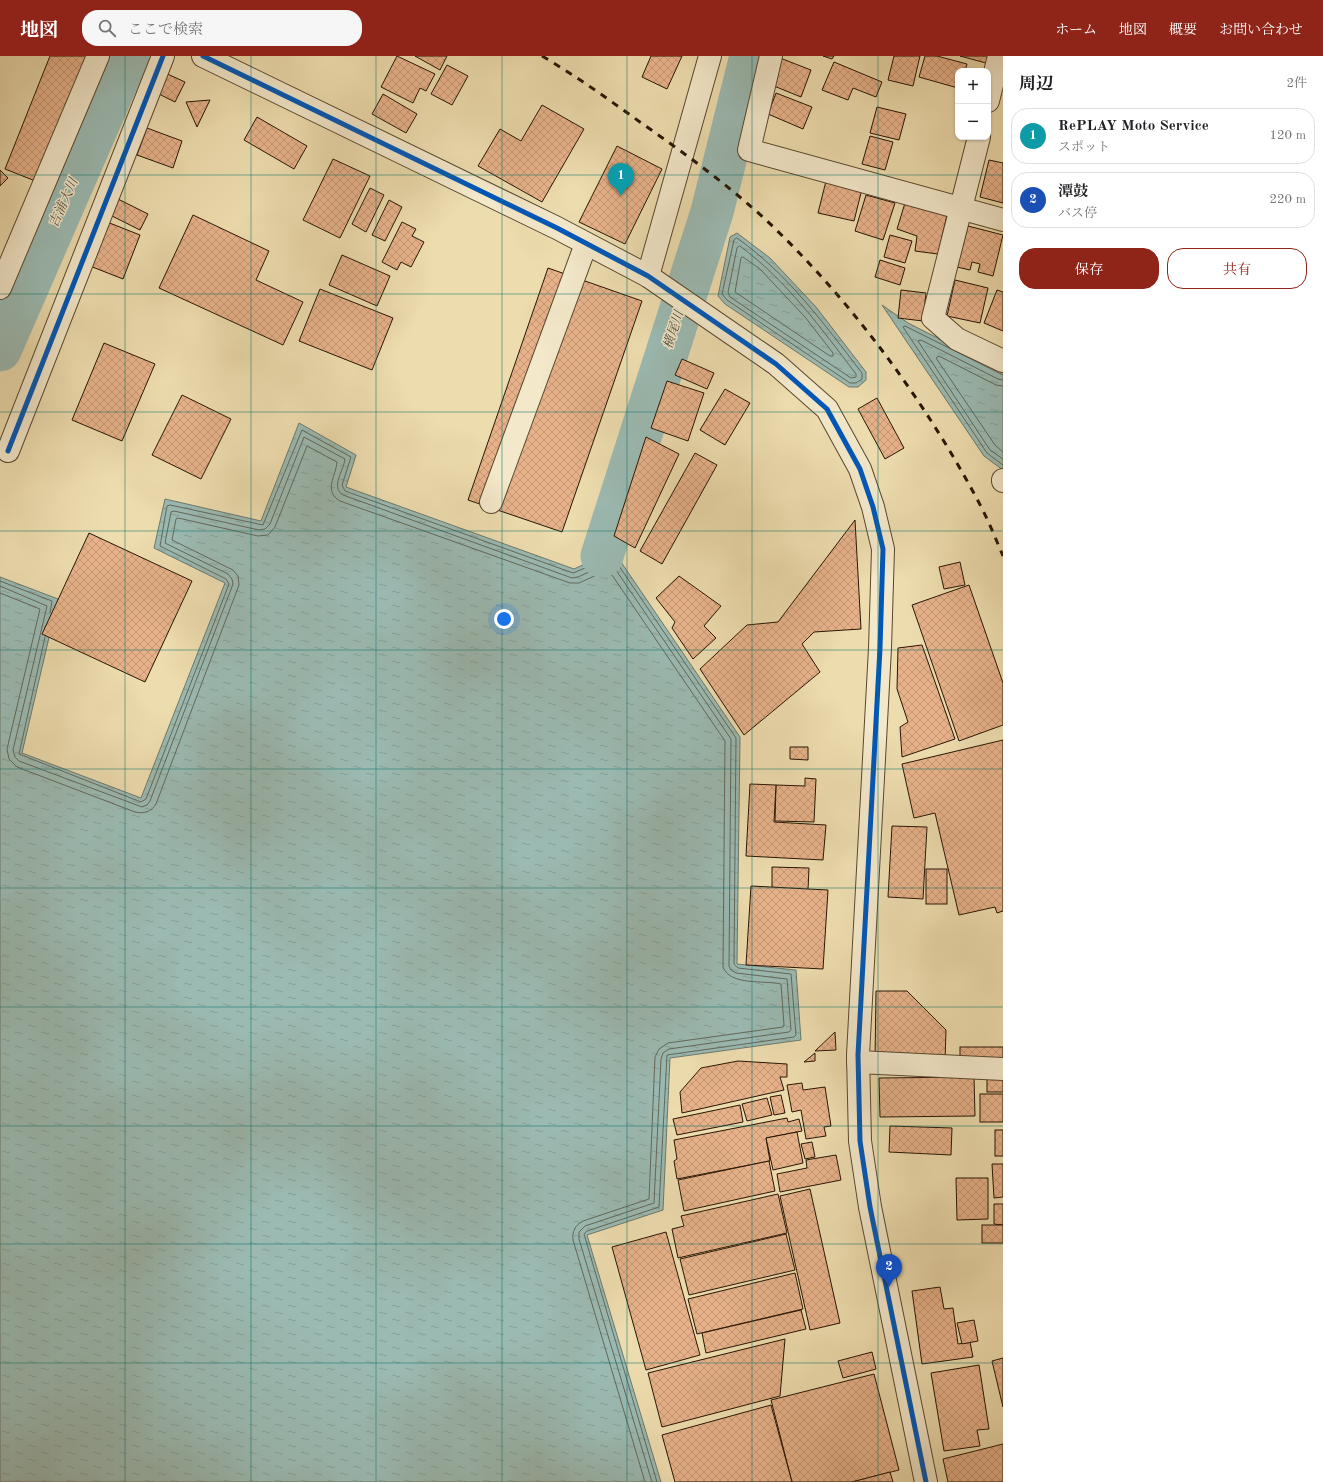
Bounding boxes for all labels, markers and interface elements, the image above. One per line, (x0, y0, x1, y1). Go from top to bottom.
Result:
search box (82, 10, 362, 46)
icon: search (96, 17, 118, 39)
text: 地図 (20, 22, 58, 41)
text: ここで検索 (128, 23, 203, 38)
text: ホーム (1055, 23, 1097, 37)
text: 地図 (1119, 23, 1147, 37)
text: 概要 (1169, 23, 1197, 37)
text: お問い合わせ (1219, 23, 1303, 37)
map controls (955, 68, 991, 140)
button: + (955, 68, 991, 104)
text: 周辺 (1019, 76, 1053, 93)
text: 2件 (1286, 77, 1307, 90)
button: − (955, 104, 991, 140)
text: RePLAY Moto Service (1058, 119, 1209, 134)
text: 1 (1029, 129, 1037, 142)
text: 120 m (1269, 129, 1306, 142)
text: スポット (1058, 141, 1110, 154)
pin: 1 (608, 163, 634, 196)
water label: 吉浦大川 (47, 174, 81, 229)
text: 潭鼓 (1058, 185, 1088, 200)
text: 2 (1029, 193, 1037, 206)
text: 220 m (1269, 193, 1306, 206)
text: バス停 (1058, 207, 1097, 220)
button: 保存 (1019, 248, 1159, 289)
button: 共有 (1167, 248, 1307, 289)
water label: 横尾川 (661, 307, 687, 351)
your location (494, 609, 514, 629)
pin: 2 (876, 1254, 902, 1287)

